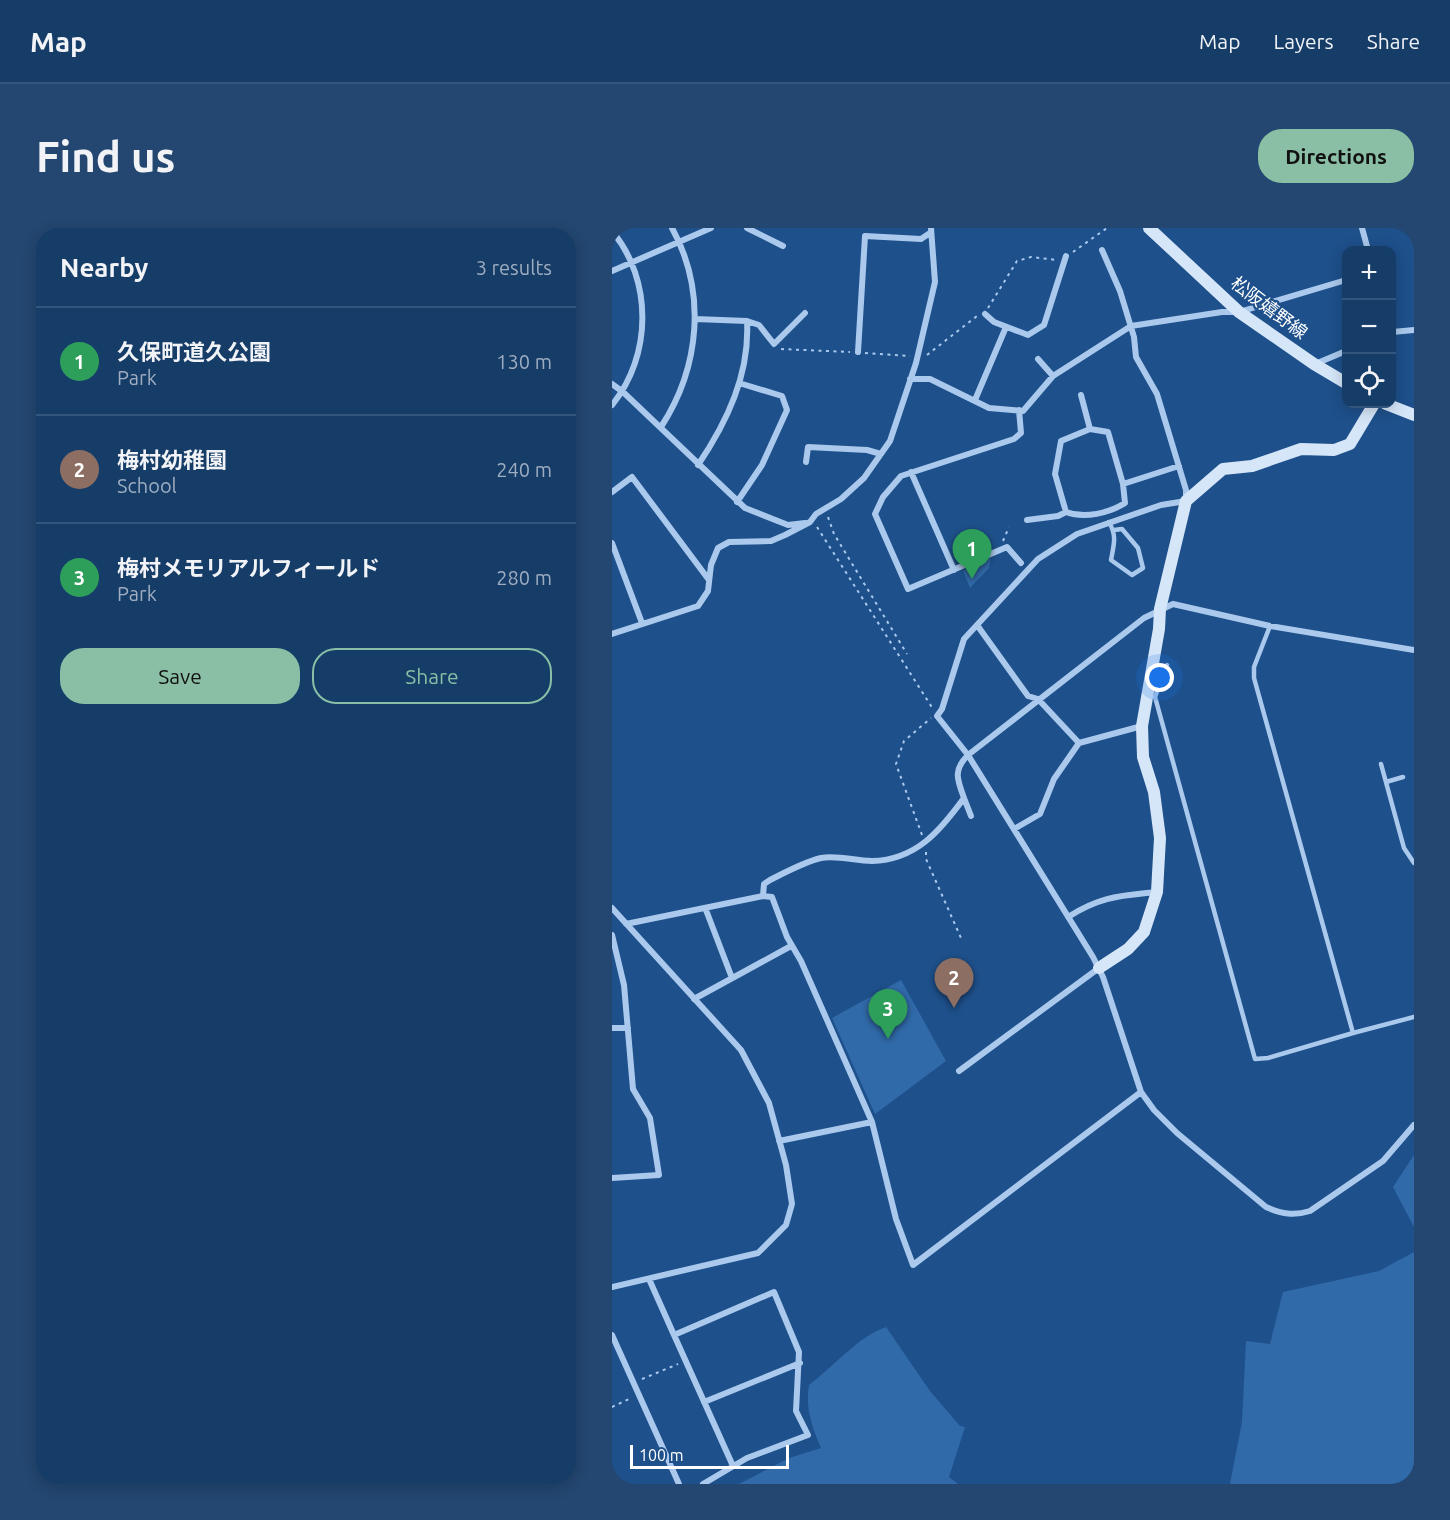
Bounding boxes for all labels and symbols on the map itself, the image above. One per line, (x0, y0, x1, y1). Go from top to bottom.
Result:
street label: 松阪嬉野線 (1228, 272, 1312, 342)
pin: 1 (952, 530, 992, 579)
your location (1145, 663, 1174, 692)
pin: 2 (934, 958, 974, 1008)
pin: 3 (868, 990, 908, 1039)
scale bar (630, 1442, 789, 1470)

